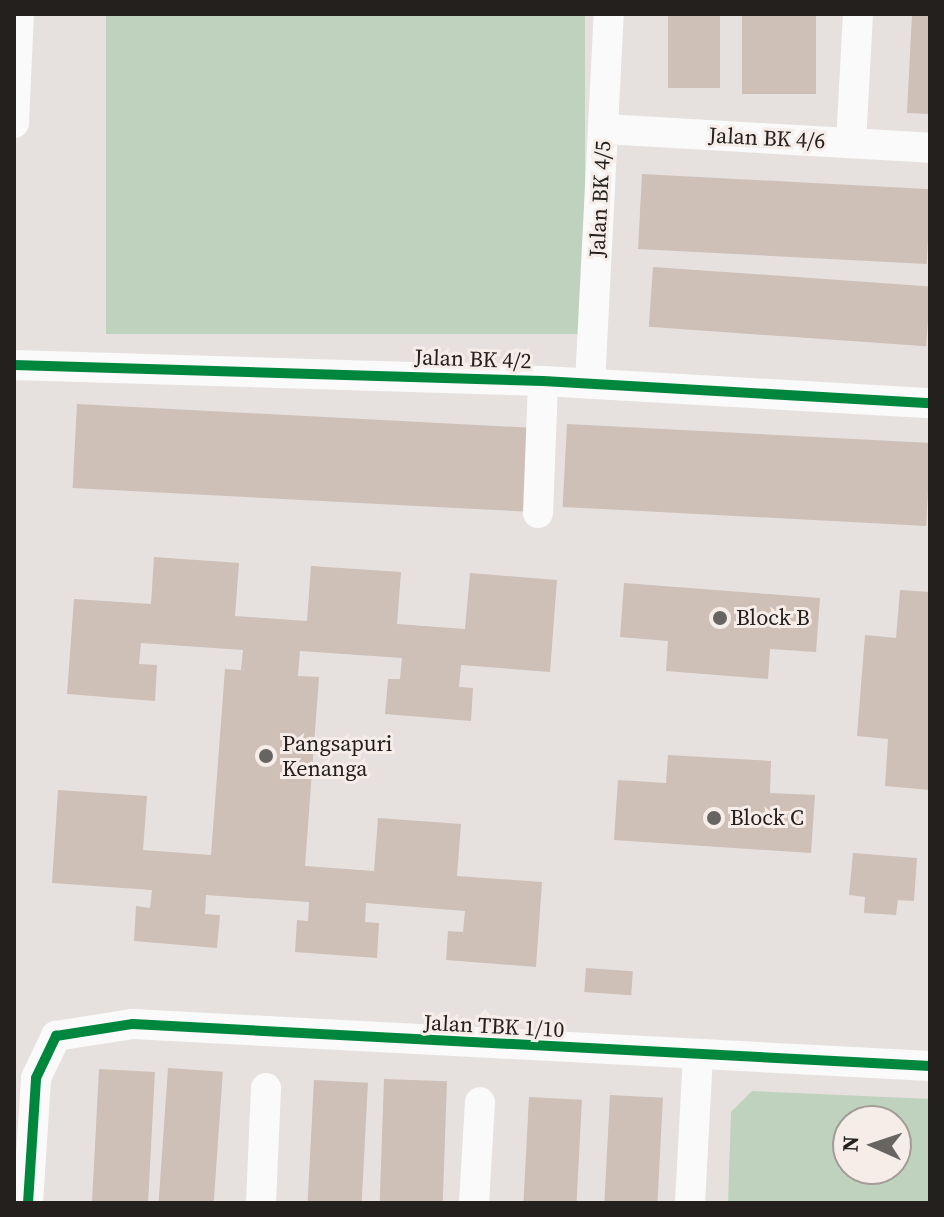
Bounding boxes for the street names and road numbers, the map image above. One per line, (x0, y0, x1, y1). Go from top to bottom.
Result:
street label: Jalan BK 4/6 (708, 122, 826, 154)
street label: Jalan BK 4/5 (584, 140, 616, 258)
street label: Jalan BK 4/2 (414, 344, 532, 374)
street label: Jalan TBK 1/10 (423, 1009, 565, 1043)

